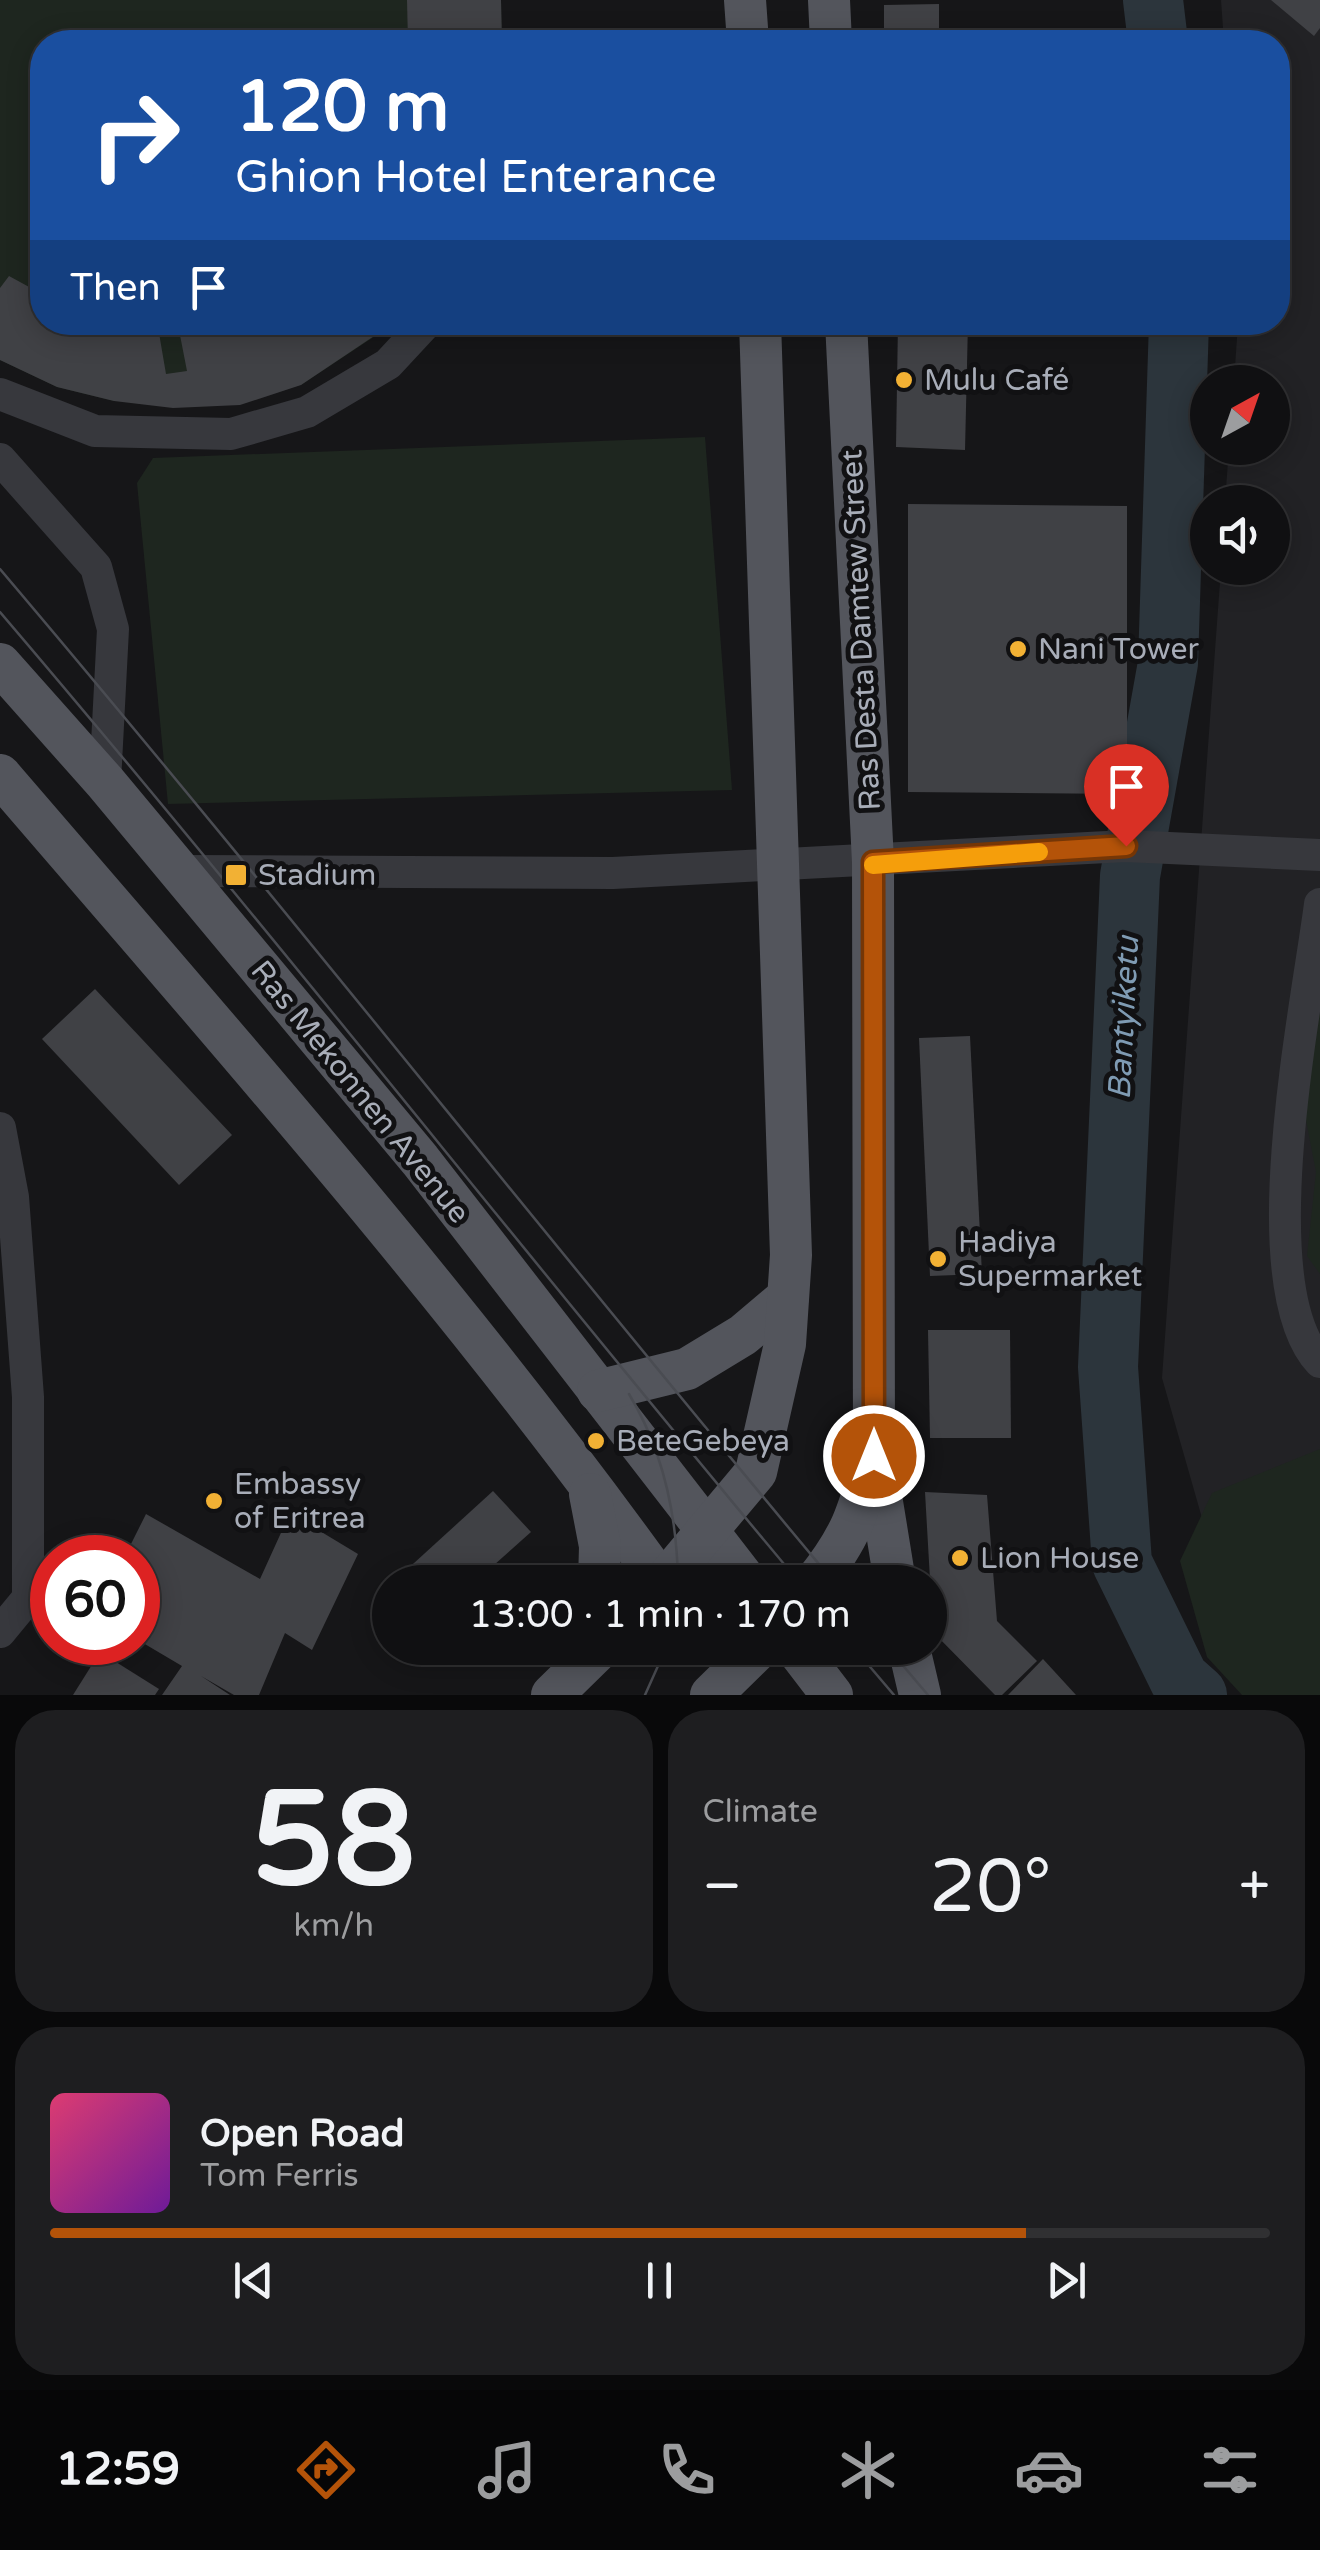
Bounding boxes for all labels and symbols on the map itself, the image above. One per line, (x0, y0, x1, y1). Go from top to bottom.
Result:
place label: Mulu Café (924, 362, 1069, 399)
north arrow (1190, 365, 1290, 465)
marker: Mulu Café (893, 369, 915, 391)
street label: Ras Desta Damtew Street (833, 449, 889, 811)
place label: Nani Tower (1038, 631, 1199, 668)
marker: Nani Tower (1007, 638, 1029, 660)
pin (1084, 744, 1169, 847)
place label: Stadium (258, 857, 376, 894)
marker: Stadium (223, 862, 249, 888)
water label: Bantyiketu (1101, 934, 1147, 1101)
street label: Ras Mekonnen Avenue (243, 953, 477, 1231)
place label: Hadiya Supermarket (958, 1224, 1142, 1295)
marker: Hadiya Supermarket (927, 1248, 949, 1270)
position arrow (822, 1404, 926, 1508)
place label: BeteGebeya (616, 1423, 790, 1460)
marker: BeteGebeya (585, 1430, 607, 1452)
place label: Embassy of Eritrea (234, 1466, 366, 1537)
marker: Embassy of Eritrea (203, 1490, 225, 1512)
speed limit sign: 60 (30, 1535, 160, 1665)
place label: Lion House (980, 1540, 1139, 1577)
marker: Lion House (949, 1547, 971, 1569)

